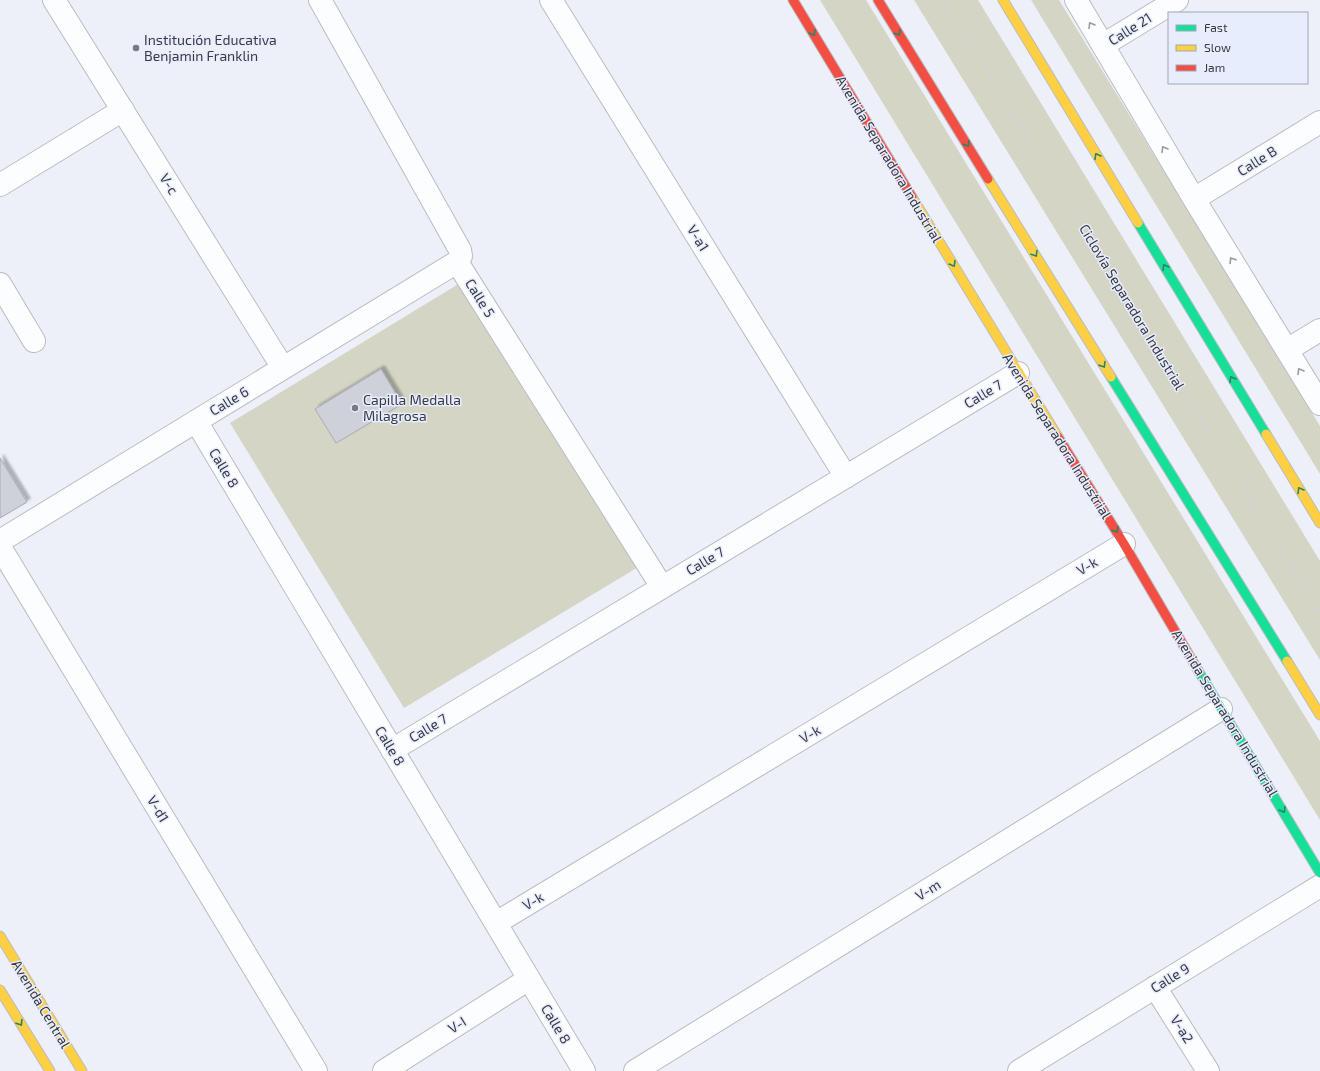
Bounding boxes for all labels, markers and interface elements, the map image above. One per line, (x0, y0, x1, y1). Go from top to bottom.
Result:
street label: Calle 21 (1105, 9, 1155, 49)
legend (1168, 12, 1308, 84)
text: Fast (1204, 20, 1228, 34)
one-way arrow (1088, 22, 1095, 29)
one-way arrow (808, 29, 816, 36)
one-way arrow (893, 29, 901, 36)
place label: Institución Educativa Benjamin Franklin (144, 31, 277, 64)
text: Slow (1204, 40, 1231, 54)
marker: Institución Educativa Benjamin Franklin (131, 43, 141, 53)
text: Jam (1204, 60, 1225, 74)
street label: Avenida Separadora Industrial (833, 72, 947, 246)
one-way arrow (962, 140, 969, 147)
street label: Calle B (1234, 142, 1280, 179)
one-way arrow (1162, 146, 1169, 153)
one-way arrow (1095, 153, 1102, 160)
street label: V-c (157, 170, 182, 197)
street label: V-a1 (684, 221, 713, 254)
street label: Ciclovía Separadora Industrial (1076, 221, 1189, 393)
one-way arrow (1030, 250, 1038, 257)
one-way arrow (1229, 257, 1236, 264)
one-way arrow (948, 260, 955, 267)
one-way arrow (1162, 264, 1170, 271)
street label: Calle 5 (462, 275, 499, 320)
street label: Avenida Separadora Industrial (999, 350, 1116, 522)
one-way arrow (1099, 361, 1106, 368)
one-way arrow (1297, 368, 1304, 375)
street label: Calle 7 (960, 376, 1005, 412)
one-way arrow (1230, 376, 1237, 383)
street label: Calle 6 (206, 382, 251, 419)
place label: Capilla Medalla Milagrosa (363, 391, 461, 424)
marker: Capilla Medalla Milagrosa (350, 403, 360, 413)
street label: Calle 8 (206, 445, 243, 491)
one-way arrow (1297, 487, 1304, 494)
one-way arrow (1111, 526, 1118, 533)
street label: Calle 7 (682, 543, 727, 579)
street label: V-k (1073, 553, 1100, 578)
street label: Avenida Separadora Industrial (1169, 626, 1283, 800)
street label: Calle 7 (405, 710, 450, 746)
street label: V-k (796, 721, 823, 746)
street label: Calle 8 (372, 723, 409, 769)
street label: V-d1 (144, 792, 173, 825)
one-way arrow (1278, 806, 1285, 813)
street label: V-m (912, 875, 944, 904)
street label: V-k (519, 888, 546, 913)
street label: Avenida Central (8, 956, 75, 1052)
street label: Calle 9 (1147, 959, 1192, 996)
street label: Calle 8 (538, 1001, 575, 1047)
street label: V-a2 (1167, 1011, 1198, 1046)
street label: V-I (445, 1013, 469, 1037)
one-way arrow (16, 1019, 23, 1026)

